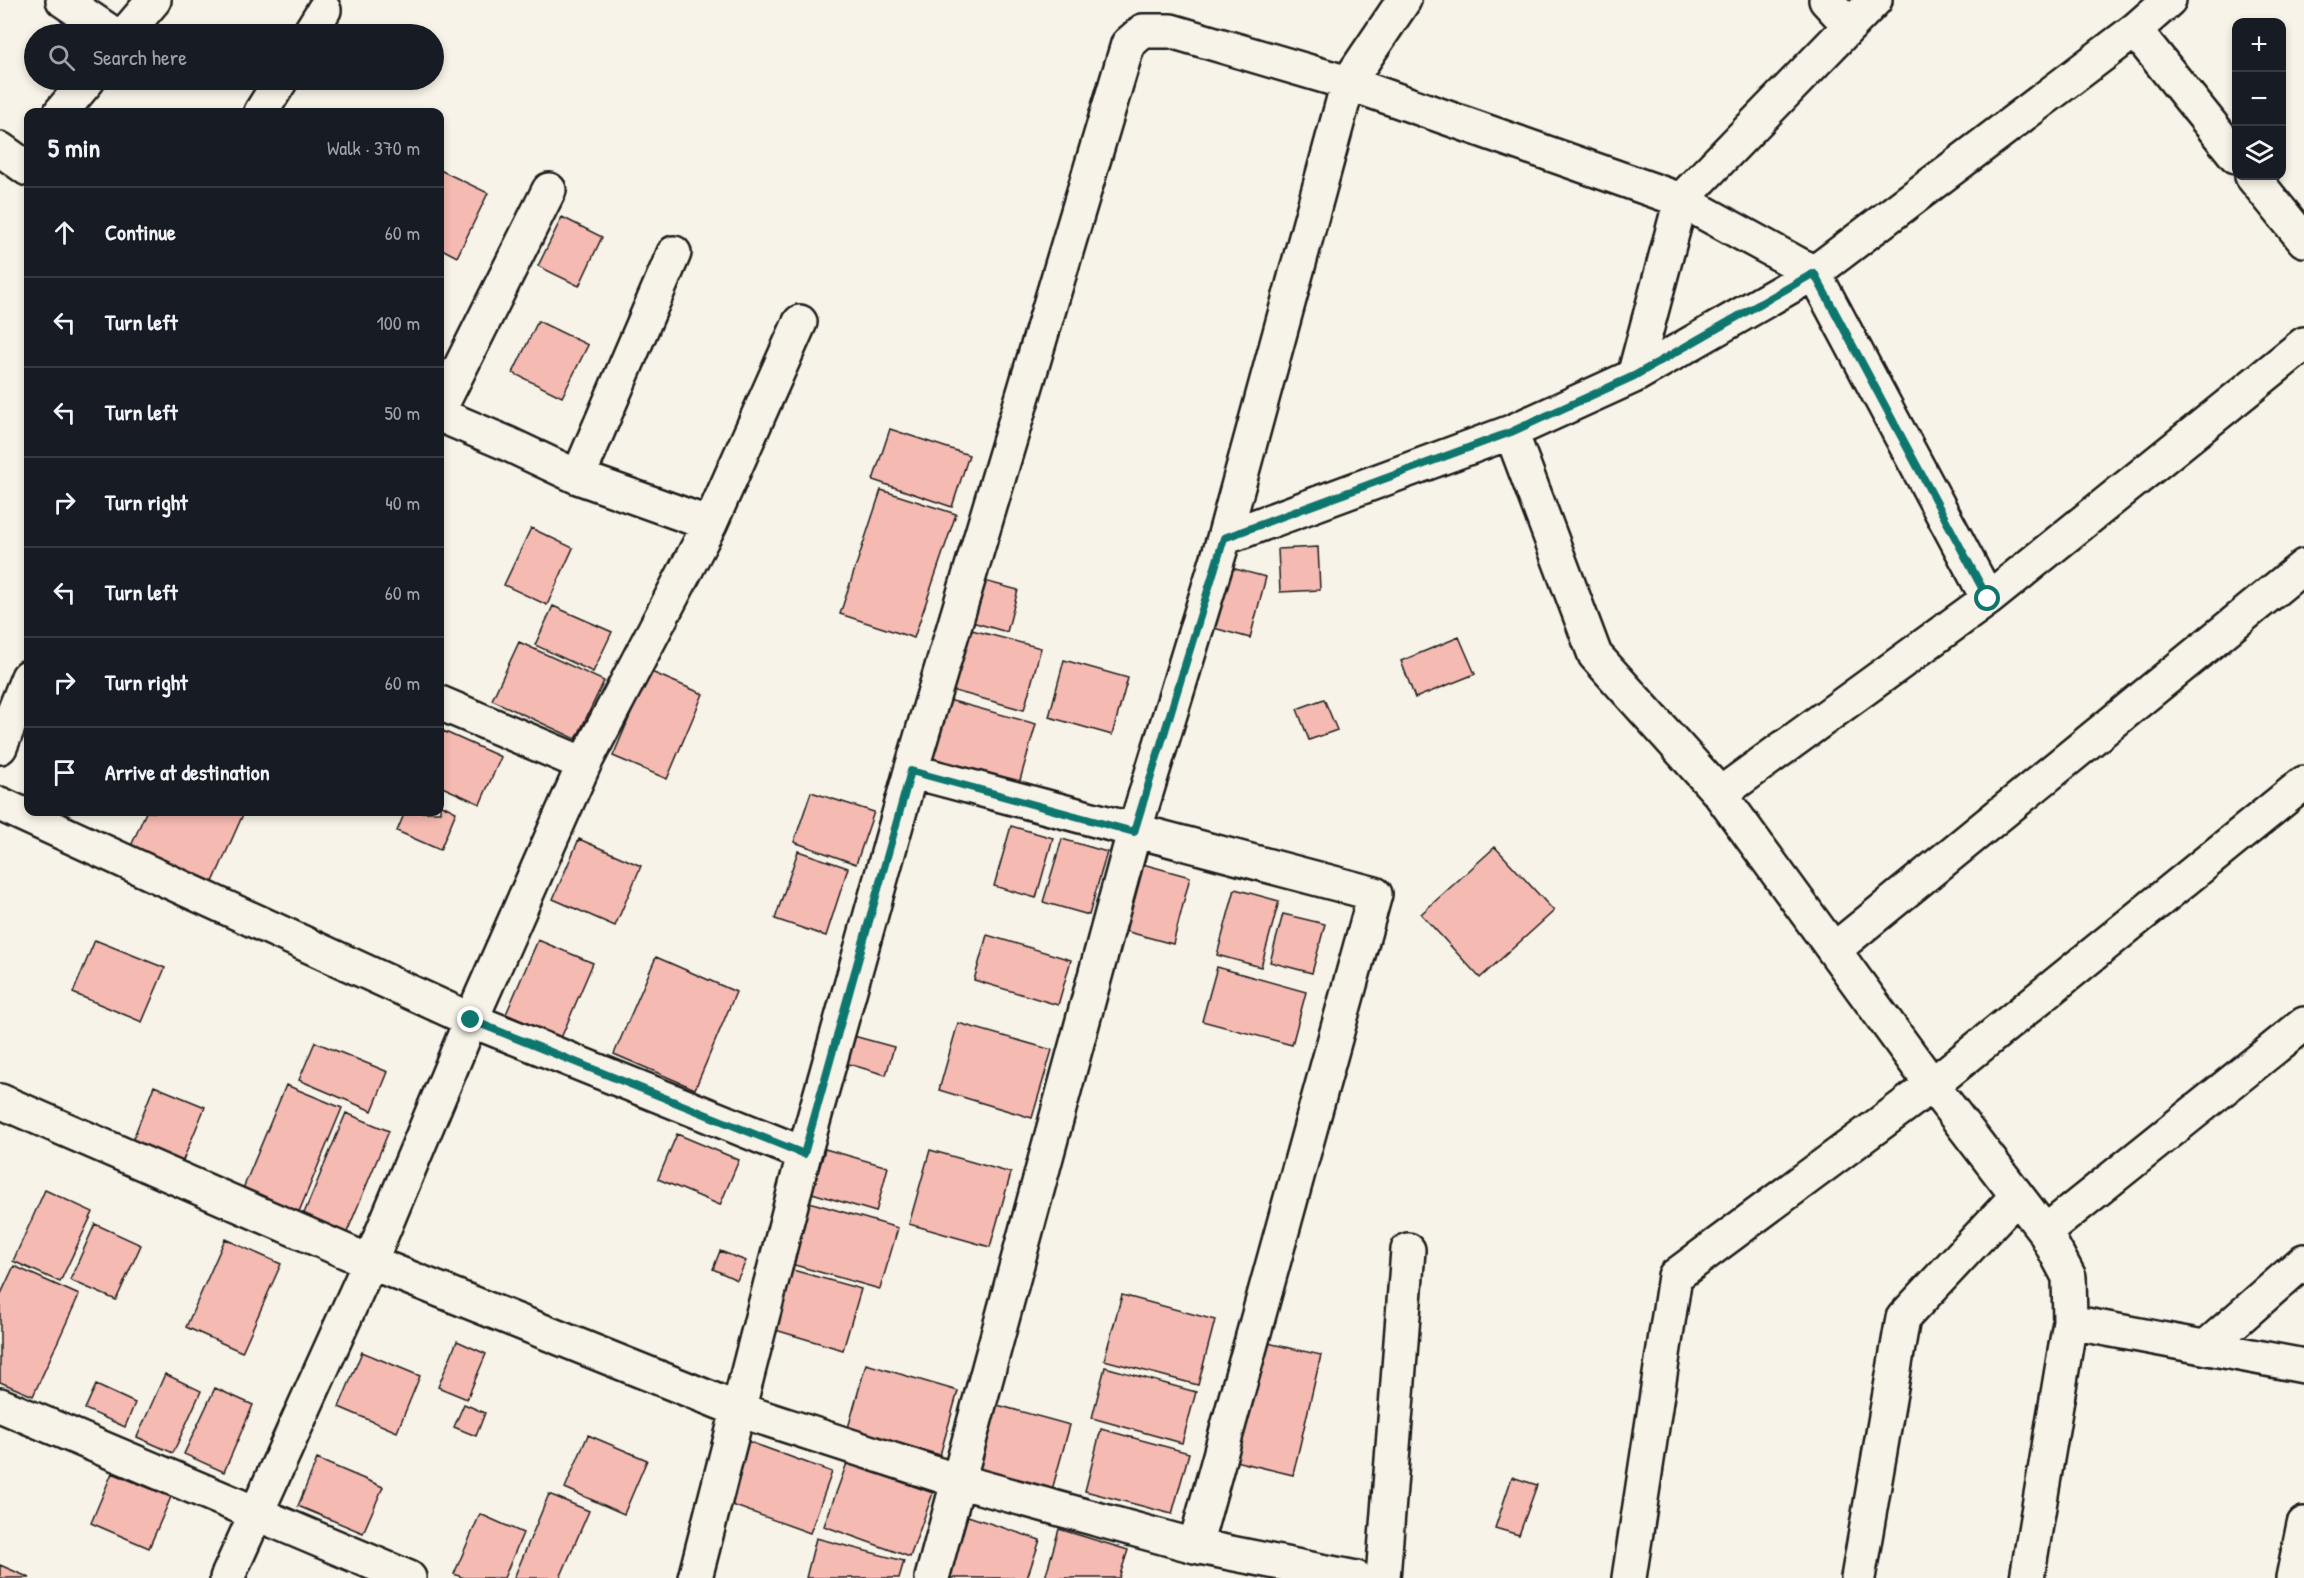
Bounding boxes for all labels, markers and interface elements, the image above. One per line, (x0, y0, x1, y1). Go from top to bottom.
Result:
map controls (2232, 18, 2286, 180)
button: + (2232, 18, 2286, 72)
search box (24, 24, 444, 90)
icon: search (45, 41, 78, 74)
text: Search here (93, 42, 187, 72)
button: − (2232, 72, 2286, 126)
button: layers (2232, 126, 2286, 180)
text: 5 min (48, 130, 100, 165)
text: Walk · 370 m (327, 134, 420, 161)
icon: ahead (48, 216, 81, 249)
text: Continue (105, 217, 176, 247)
text: 60 m (385, 219, 420, 246)
icon: left (48, 306, 81, 339)
text: Turn left (105, 307, 178, 337)
text: 100 m (377, 309, 420, 336)
icon: left (48, 396, 81, 429)
text: Turn left (105, 397, 178, 427)
text: 50 m (384, 399, 420, 426)
icon: right (48, 486, 81, 519)
text: Turn right (105, 487, 188, 517)
text: 40 m (385, 489, 420, 516)
icon: left (48, 576, 81, 609)
text: Turn left (105, 577, 178, 607)
text: 60 m (385, 579, 420, 606)
route start (1974, 585, 2000, 611)
icon: right (48, 666, 81, 699)
text: Turn right (105, 667, 188, 697)
text: 60 m (385, 669, 420, 696)
icon: arrive (48, 756, 81, 789)
text: Arrive at destination (105, 757, 270, 787)
route end (457, 1006, 483, 1032)

